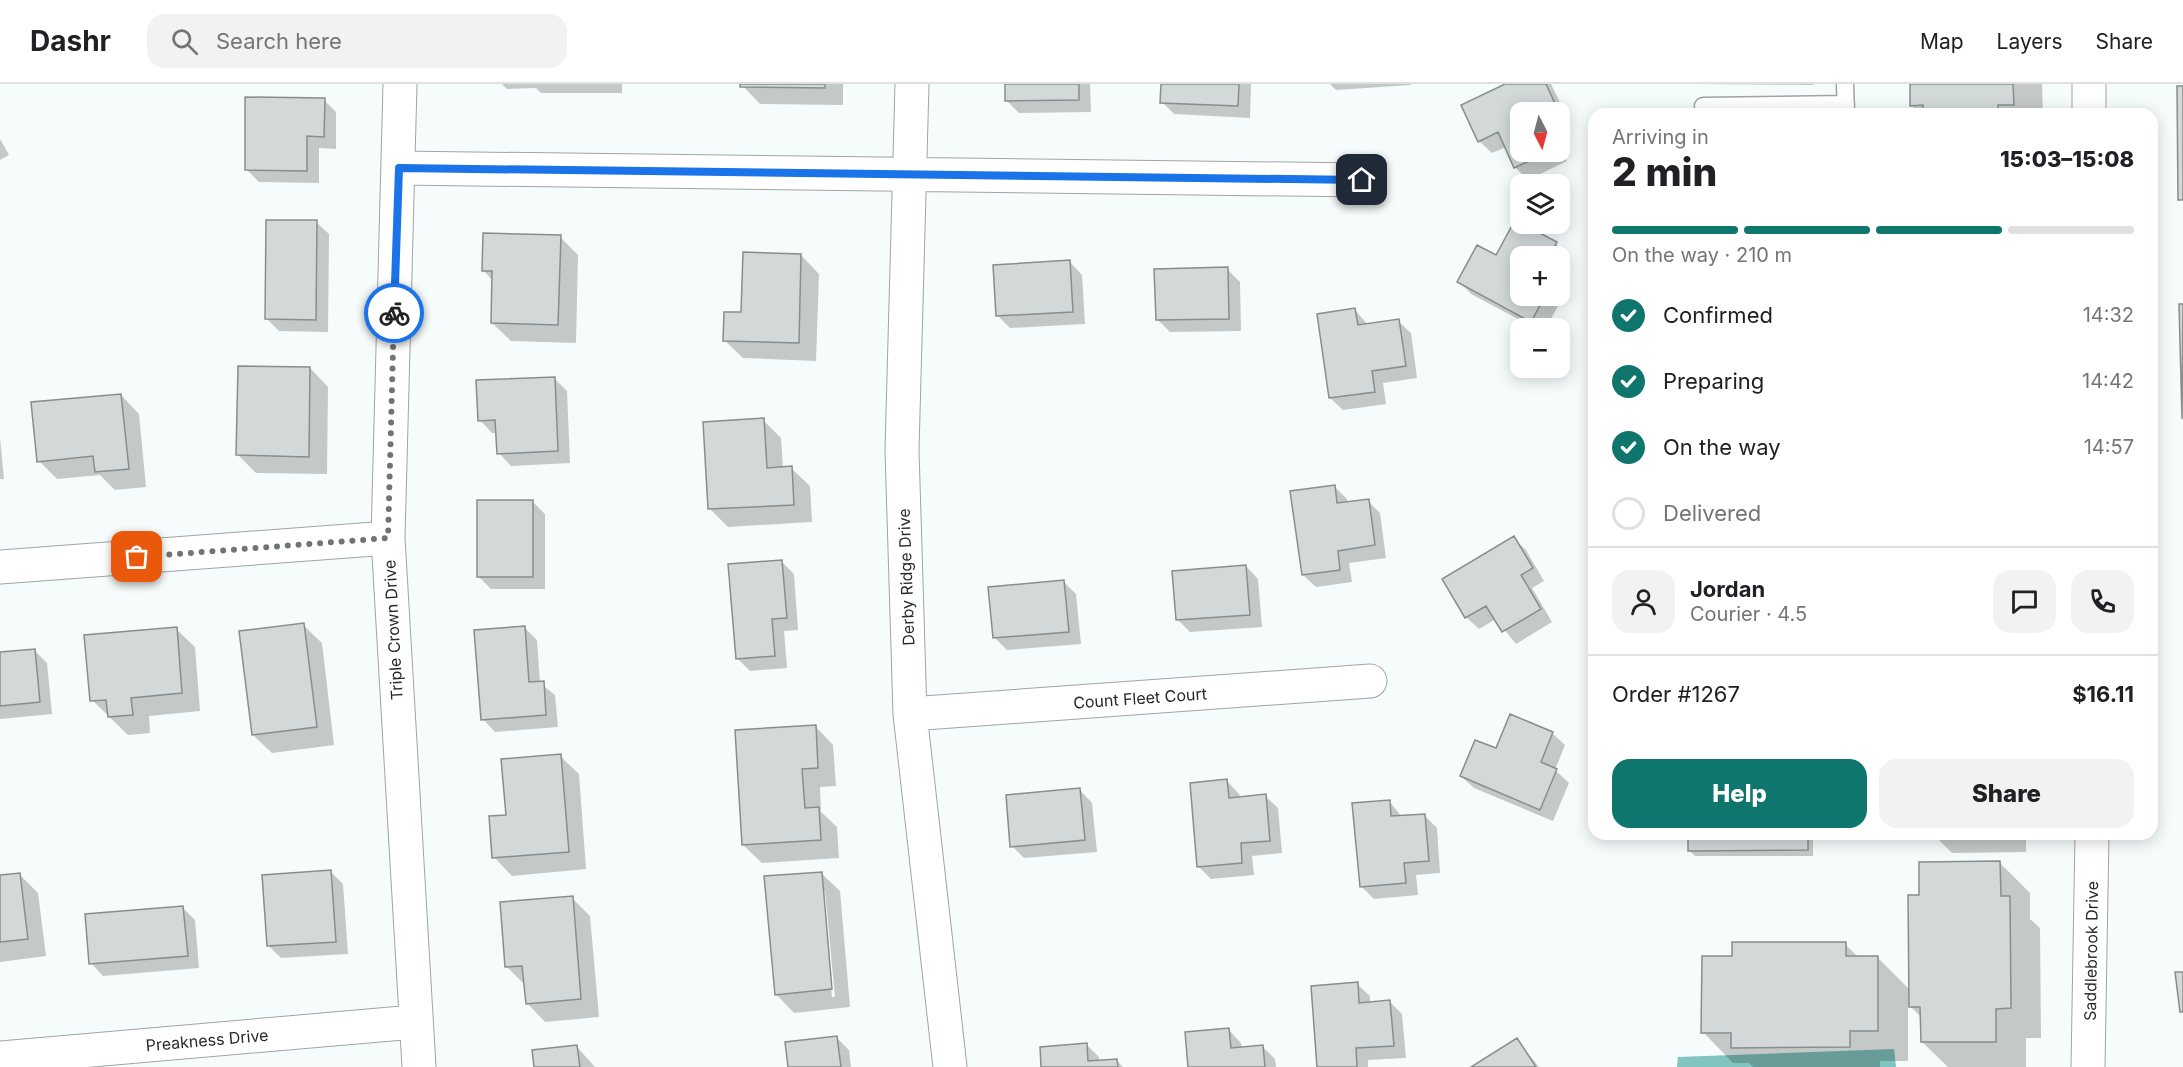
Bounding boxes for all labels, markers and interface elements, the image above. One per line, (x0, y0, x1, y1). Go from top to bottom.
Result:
search box (147, 14, 567, 68)
text: Dashr (30, 24, 111, 58)
icon: search (168, 25, 201, 58)
text: Search here (216, 28, 342, 54)
text: Map (1920, 29, 1964, 54)
text: Layers (1997, 29, 2063, 54)
text: Share (2096, 29, 2153, 54)
north arrow (1510, 102, 1570, 162)
map controls (1510, 102, 1570, 378)
text: Arriving in (1612, 125, 1709, 149)
text: 15:03–15:08 (2000, 146, 2134, 172)
text: 2 min (1612, 148, 1717, 195)
pin (1336, 154, 1387, 205)
icon: home (1345, 163, 1378, 196)
button: layers (1510, 174, 1570, 234)
text: On the way · 210 m (1612, 243, 1792, 267)
button: + (1510, 246, 1570, 306)
courier (364, 283, 424, 343)
icon: bike (378, 297, 411, 330)
icon: check (1612, 299, 1645, 332)
text: Confirmed (1663, 302, 1773, 328)
text: 14:32 (2083, 303, 2134, 327)
button: − (1510, 318, 1570, 378)
icon: check (1612, 365, 1645, 398)
text: Preparing (1663, 368, 1764, 394)
text: 14:42 (2082, 369, 2134, 393)
icon: check (1612, 431, 1645, 464)
text: On the way (1663, 434, 1781, 460)
text: 14:57 (2084, 435, 2134, 459)
text: Delivered (1663, 500, 1761, 526)
street label: Derby Ridge Drive (894, 508, 918, 646)
pin (111, 531, 162, 582)
icon: bag (120, 540, 153, 573)
street label: Triple Crown Drive (379, 559, 407, 701)
button: person (1612, 570, 1675, 633)
button: chat (1993, 570, 2056, 633)
button: phone (2071, 570, 2134, 633)
text: Jordan (1690, 576, 1765, 602)
text: Courier · 4.5 (1690, 602, 1807, 626)
text: Order #1267 (1612, 681, 1740, 707)
text: $16.11 (2072, 681, 2134, 707)
street label: Count Fleet Court (1073, 683, 1207, 713)
button: Help (1612, 759, 1867, 828)
button: Share (1879, 759, 2134, 828)
street label: Saddlebrook Drive (2080, 881, 2102, 1021)
street label: Preakness Drive (145, 1025, 269, 1055)

